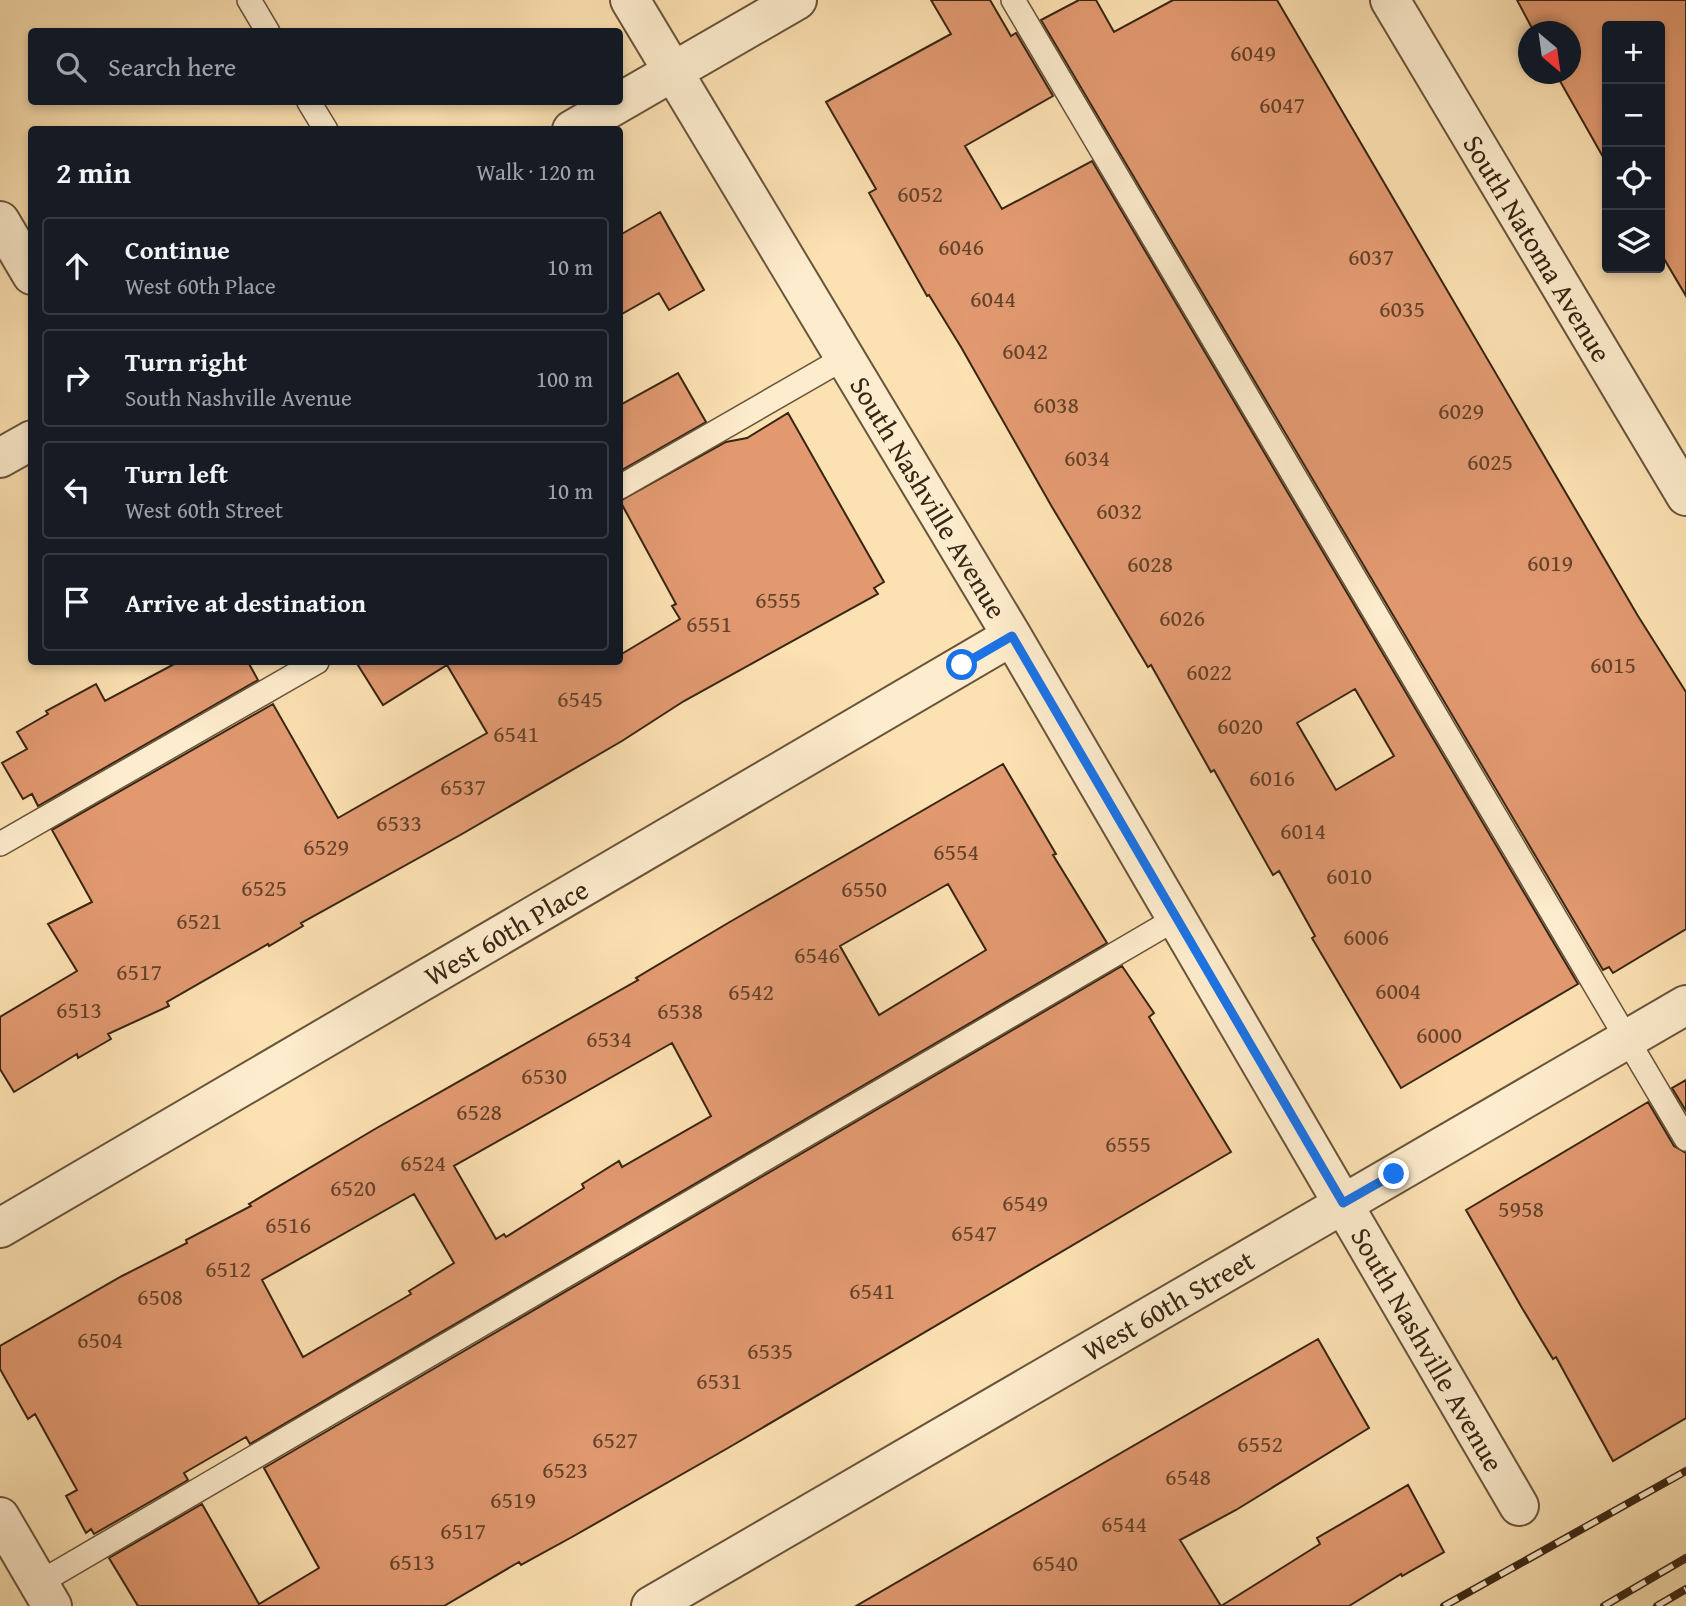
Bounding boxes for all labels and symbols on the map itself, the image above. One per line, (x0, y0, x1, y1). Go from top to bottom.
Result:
north arrow (1518, 21, 1581, 84)
house number: 6049 (1230, 35, 1276, 70)
house number: 6047 (1259, 87, 1305, 122)
street label: South Natoma Avenue (1454, 126, 1622, 370)
house number: 6052 (897, 176, 943, 211)
house number: 6046 (938, 229, 984, 264)
house number: 6037 (1348, 239, 1394, 274)
house number: 6044 (970, 281, 1016, 316)
house number: 6035 (1379, 291, 1425, 326)
house number: 6042 (1002, 333, 1048, 368)
street label: South Nashville Avenue (840, 368, 1018, 626)
house number: 6038 (1033, 387, 1079, 422)
house number: 6029 (1438, 393, 1484, 428)
house number: 6034 (1064, 440, 1110, 475)
house number: 6025 (1467, 444, 1513, 479)
house number: 6032 (1096, 493, 1142, 528)
house number: 6019 (1527, 545, 1573, 580)
house number: 6028 (1127, 546, 1173, 581)
house number: 6555 (755, 582, 801, 617)
house number: 6026 (1159, 600, 1205, 635)
house number: 6551 (686, 606, 732, 641)
house number: 6015 (1590, 647, 1636, 682)
route start (946, 649, 977, 680)
house number: 6022 (1186, 654, 1232, 689)
house number: 6545 (557, 681, 603, 716)
house number: 6020 (1217, 708, 1263, 743)
house number: 6541 (493, 716, 539, 751)
house number: 6016 (1249, 760, 1295, 795)
house number: 6537 (440, 769, 486, 804)
house number: 6533 (376, 805, 422, 840)
house number: 6014 (1280, 813, 1326, 848)
house number: 6529 (303, 829, 349, 864)
house number: 6554 (933, 834, 979, 869)
house number: 6010 (1326, 858, 1372, 893)
street label: West 60th Place (416, 868, 596, 996)
house number: 6525 (241, 870, 287, 905)
house number: 6550 (841, 871, 887, 906)
house number: 6521 (176, 903, 222, 938)
house number: 6006 (1343, 919, 1389, 954)
house number: 6546 (794, 937, 840, 972)
house number: 6517 (116, 954, 162, 989)
house number: 6004 (1375, 973, 1421, 1008)
house number: 6542 (728, 974, 774, 1009)
house number: 6513 (56, 992, 102, 1027)
house number: 6538 (657, 993, 703, 1028)
house number: 6000 (1416, 1017, 1462, 1052)
house number: 6534 (586, 1021, 632, 1056)
house number: 6530 (521, 1058, 567, 1093)
house number: 6528 (456, 1094, 502, 1129)
house number: 6555 (1105, 1126, 1151, 1161)
house number: 6524 (400, 1145, 446, 1180)
route end (1378, 1158, 1409, 1189)
house number: 6520 (330, 1170, 376, 1205)
house number: 6549 (1002, 1185, 1048, 1220)
house number: 5958 (1498, 1191, 1544, 1226)
house number: 6516 (265, 1207, 311, 1242)
house number: 6547 (951, 1215, 997, 1250)
street label: South Nashville Avenue (1341, 1219, 1515, 1479)
street label: West 60th Street (1074, 1239, 1262, 1371)
house number: 6512 (205, 1251, 251, 1286)
house number: 6541 (849, 1273, 895, 1308)
house number: 6508 (137, 1279, 183, 1314)
house number: 6504 (77, 1322, 123, 1357)
house number: 6535 (747, 1333, 793, 1368)
house number: 6531 (696, 1363, 742, 1398)
house number: 6527 (592, 1422, 638, 1457)
house number: 6552 (1237, 1426, 1283, 1461)
house number: 6523 (542, 1452, 588, 1487)
house number: 6548 (1165, 1459, 1211, 1494)
house number: 6519 (490, 1482, 536, 1517)
house number: 6544 (1101, 1506, 1147, 1541)
house number: 6517 (440, 1513, 486, 1548)
house number: 6513 (389, 1544, 435, 1579)
house number: 6540 (1032, 1545, 1078, 1580)

